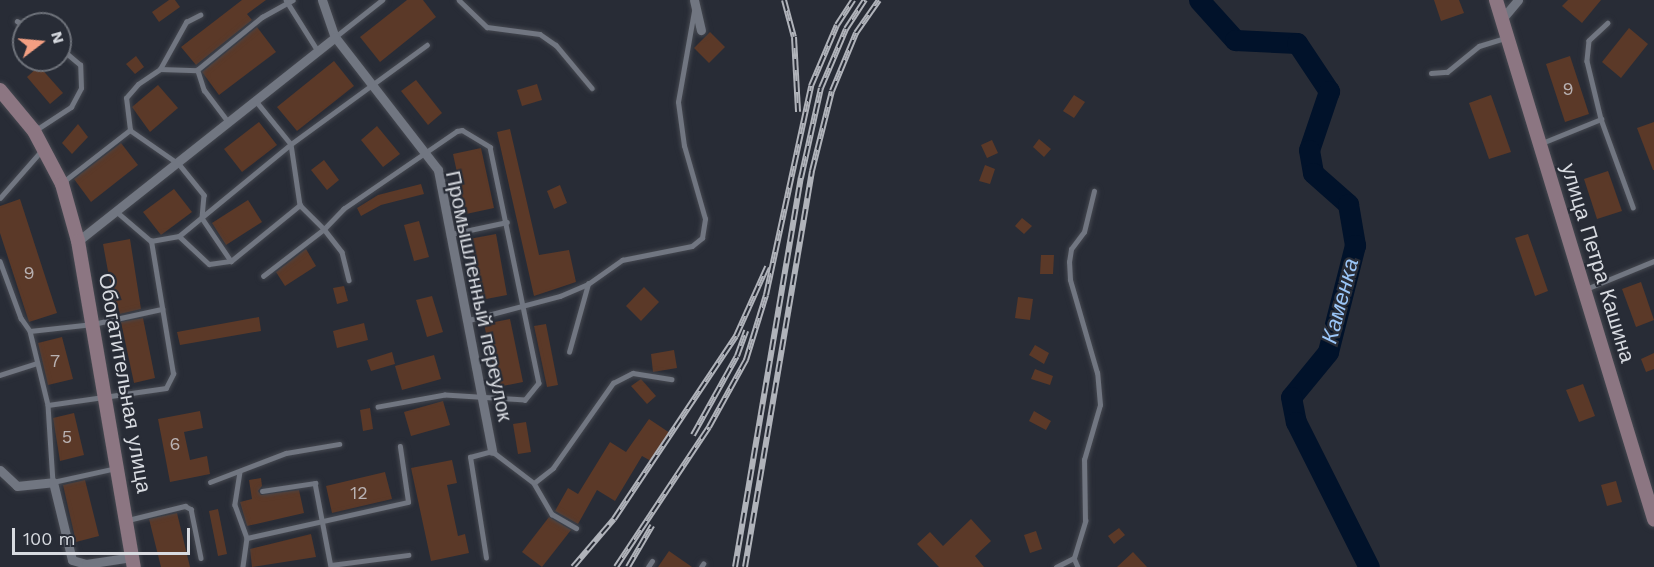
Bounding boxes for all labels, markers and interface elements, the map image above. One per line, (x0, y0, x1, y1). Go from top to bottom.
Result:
north arrow (12, 12, 72, 72)
text: N (47, 29, 69, 46)
house number: 9 (1562, 78, 1574, 100)
street label: улица Петра Кашина (1556, 160, 1640, 366)
street label: Промышленный переулок (440, 168, 518, 424)
water label: Каменка (1316, 255, 1364, 347)
house number: 9 (23, 262, 35, 284)
street label: Обогатительная улица (93, 271, 157, 495)
house number: 7 (50, 350, 60, 372)
house number: 5 (62, 426, 72, 448)
house number: 6 (170, 433, 180, 455)
house number: 12 (350, 482, 368, 504)
scale bar (15, 516, 194, 554)
text: 100 m (23, 528, 76, 549)

